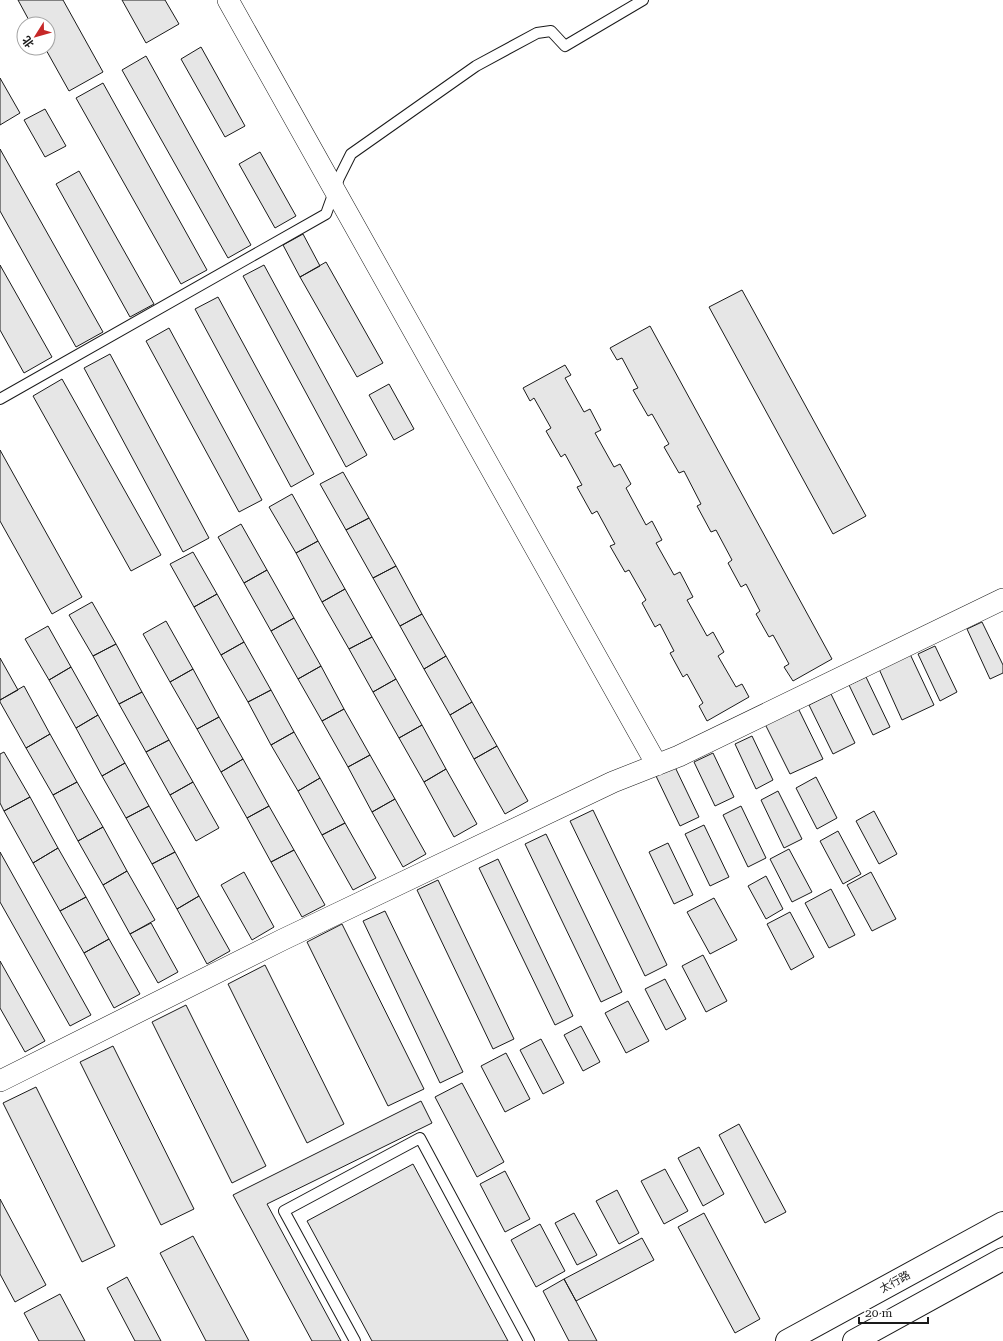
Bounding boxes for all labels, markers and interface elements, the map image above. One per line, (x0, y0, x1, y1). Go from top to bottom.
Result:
north arrow (16, 16, 56, 56)
text: 北 (20, 33, 37, 50)
street label: 太行路 (877, 1268, 913, 1296)
scale bar (859, 1299, 928, 1325)
text: 20 m (865, 1306, 892, 1320)

